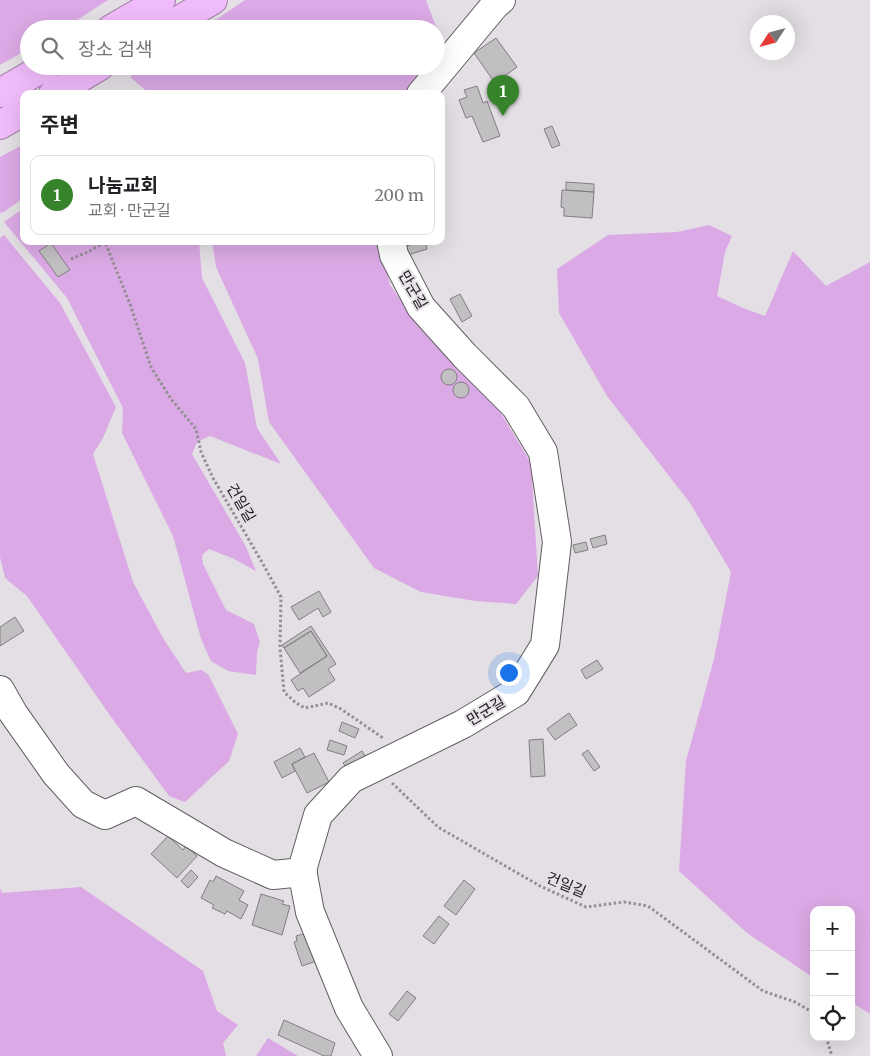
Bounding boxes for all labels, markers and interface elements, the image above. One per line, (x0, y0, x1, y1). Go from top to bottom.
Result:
north arrow (750, 15, 795, 60)
search box (20, 20, 445, 75)
icon: search (38, 34, 66, 62)
text: 장소 검색 (78, 37, 152, 61)
pin: 1 (487, 75, 519, 116)
text: 주변 (40, 111, 79, 138)
text: 나눔교회 (88, 173, 158, 197)
text: 1 (53, 185, 61, 205)
text: 200 m (374, 185, 424, 205)
text: 교회 · 만군길 (88, 200, 171, 220)
street label: 만군길 (395, 267, 432, 312)
street label: 건일길 (223, 480, 260, 525)
your location (496, 660, 522, 686)
street label: 만군길 (463, 692, 508, 729)
street label: 건일길 (543, 868, 589, 901)
map controls (810, 906, 855, 1041)
button: + (810, 906, 855, 951)
button: − (810, 951, 855, 996)
button: locate (810, 996, 855, 1041)

